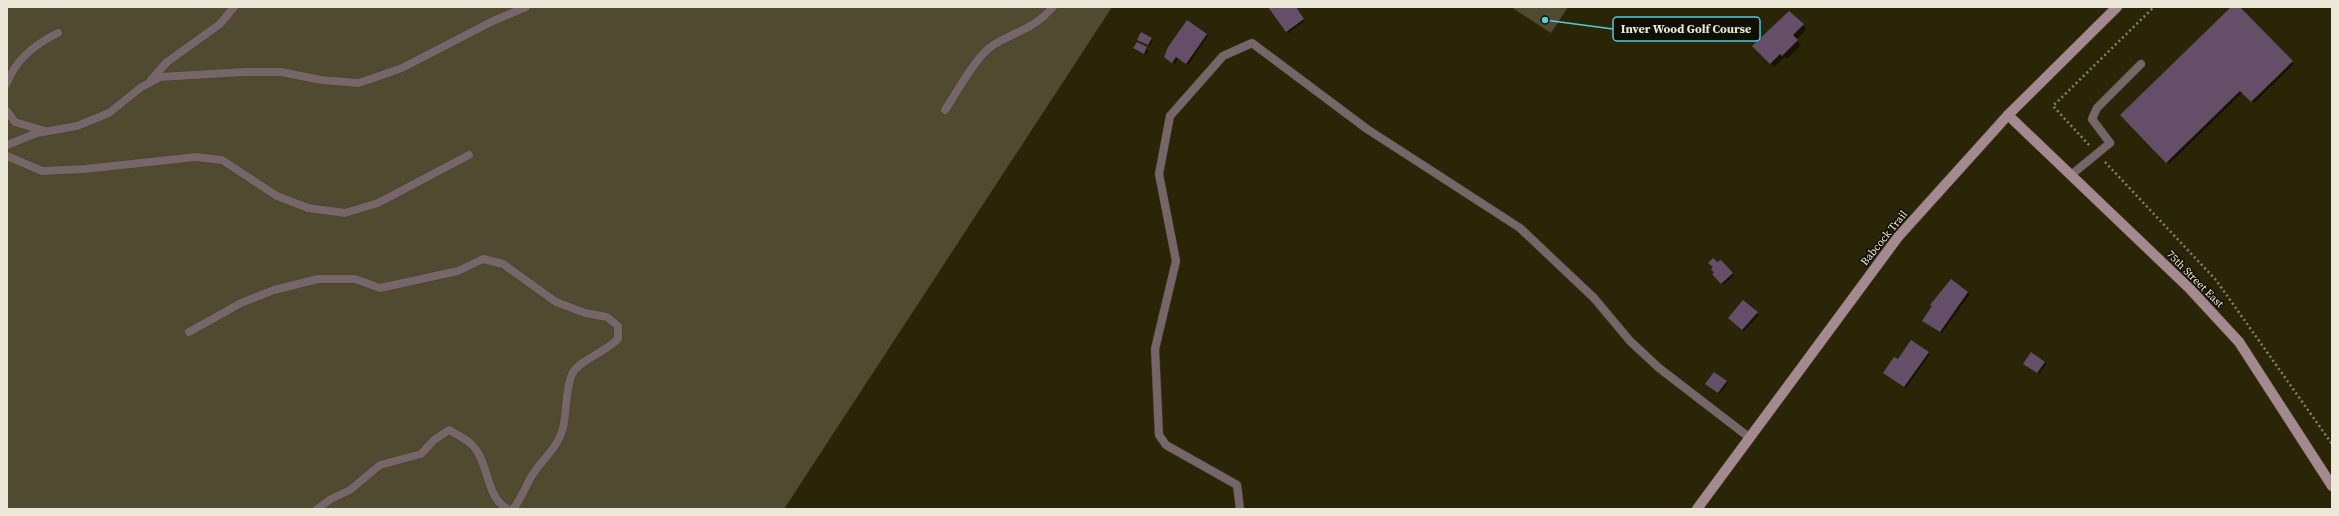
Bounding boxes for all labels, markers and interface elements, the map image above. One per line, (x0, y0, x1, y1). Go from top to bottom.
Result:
callout: Inver Wood Golf Course (1613, 17, 1760, 41)
text: Inver Wood Golf Course (1621, 21, 1751, 37)
street label: Babcock Trail (1857, 207, 1911, 269)
street label: 75th Street East (2163, 247, 2227, 311)

